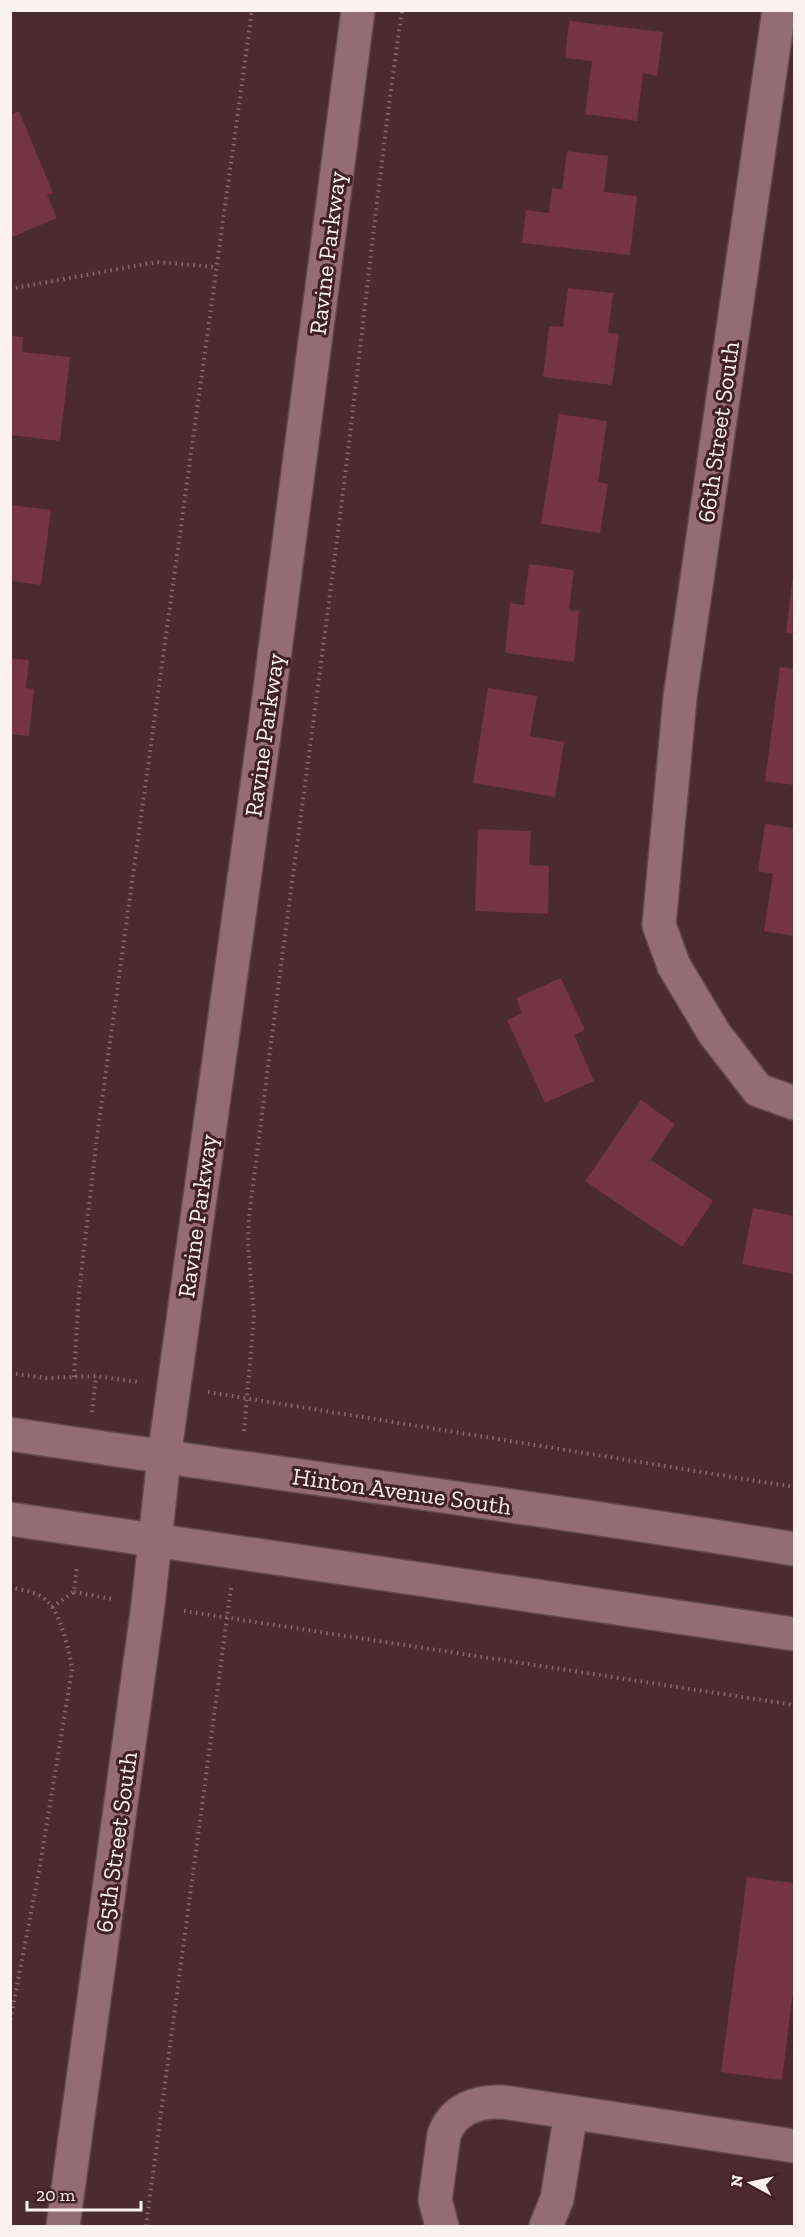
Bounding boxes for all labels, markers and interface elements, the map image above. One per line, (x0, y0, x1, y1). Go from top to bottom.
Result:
street label: Ravine Parkway (303, 169, 352, 336)
street label: 66th Street South (691, 339, 745, 524)
street label: Ravine Parkway (238, 651, 290, 819)
street label: Ravine Parkway (171, 1132, 223, 1300)
street label: Hinton Avenue South (291, 1461, 514, 1521)
street label: 65th Street South (89, 1749, 143, 1934)
north arrow (721, 2153, 781, 2213)
scale bar (27, 2174, 141, 2212)
text: N (726, 2174, 747, 2188)
text: 20 m (36, 2184, 76, 2206)

